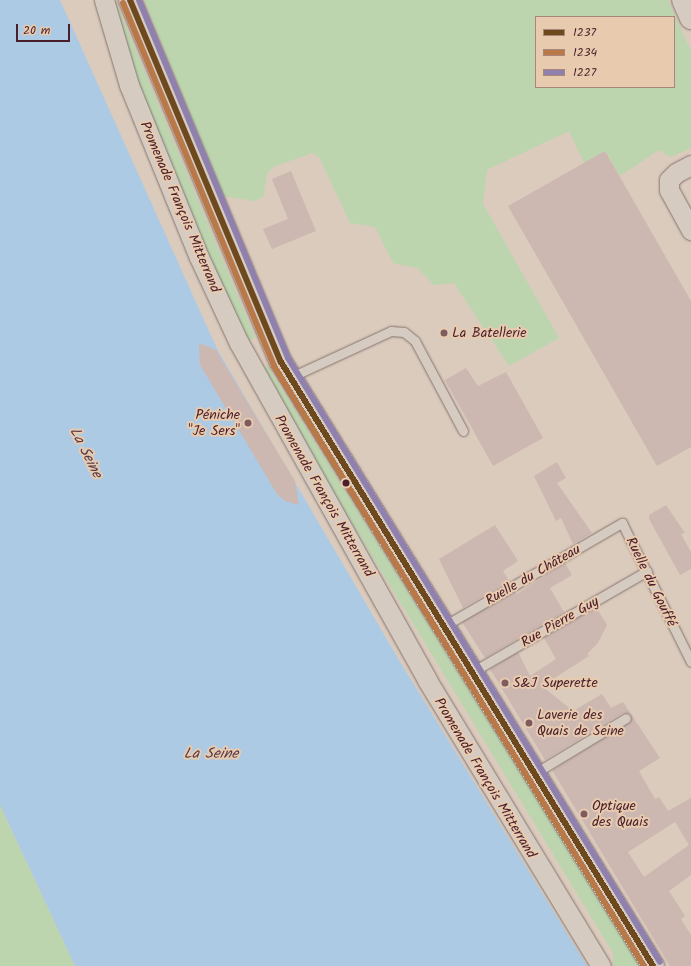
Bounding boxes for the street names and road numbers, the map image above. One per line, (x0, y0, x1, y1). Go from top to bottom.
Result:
street label: Promenade François Mitterrand (136, 119, 224, 295)
street label: Promenade François Mitterrand (271, 412, 377, 580)
street label: Ruelle du Gouffé (622, 534, 680, 630)
street label: Ruelle du Château (483, 541, 583, 609)
street label: Rue Pierre Guy (518, 593, 602, 651)
street label: Promenade François Mitterrand (430, 695, 540, 861)

